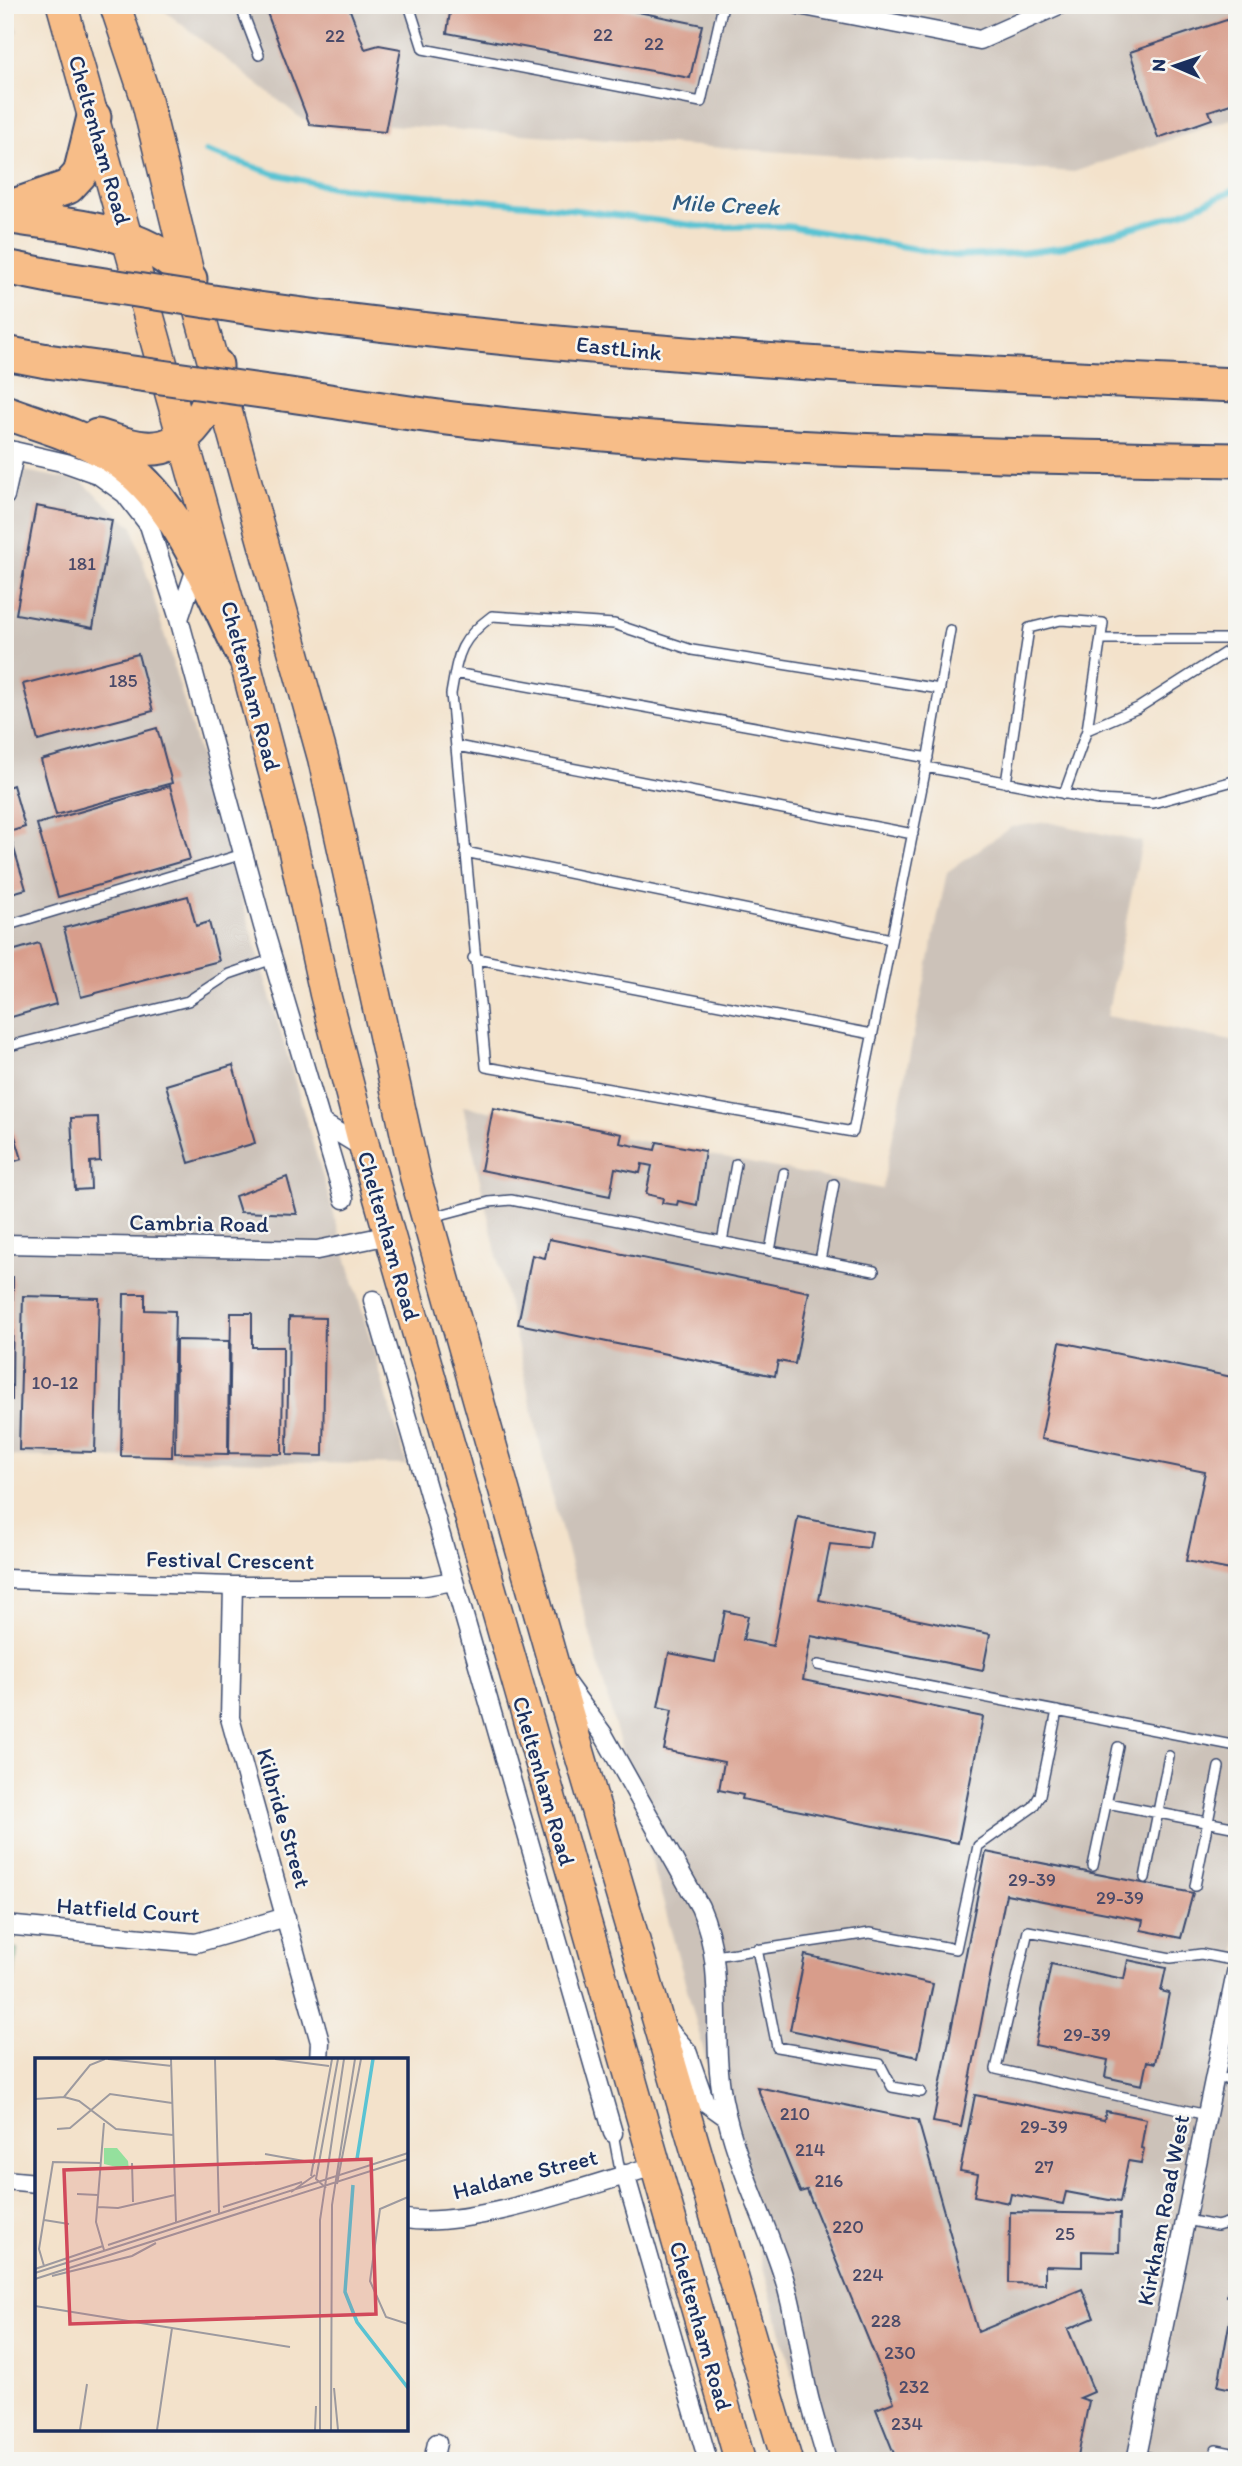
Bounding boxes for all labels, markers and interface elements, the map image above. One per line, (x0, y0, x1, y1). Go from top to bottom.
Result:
house number: 22 (593, 23, 613, 46)
house number: 22 (325, 24, 345, 47)
house number: 22 (644, 32, 664, 55)
north arrow (1140, 32, 1210, 102)
street label: Cheltenham Road (62, 52, 138, 228)
text: N (1147, 59, 1170, 72)
water label: Mile Creek (670, 187, 782, 221)
street label: EastLink (575, 330, 663, 366)
house number: 181 (68, 552, 96, 575)
street label: Cheltenham Road (215, 598, 287, 774)
house number: 185 (108, 669, 138, 692)
street label: Cheltenham Road (351, 1148, 427, 1324)
street label: Cambria Road (129, 1208, 269, 1238)
house number: 10-12 (32, 1371, 78, 1394)
street label: Festival Crescent (146, 1545, 315, 1575)
street label: Cheltenham Road (506, 1693, 582, 1869)
street label: Kilbride Street (251, 1745, 317, 1891)
house number: 29-39 (1008, 1868, 1056, 1891)
house number: 29-39 (1096, 1886, 1144, 1909)
street label: Hatfield Court (56, 1891, 201, 1929)
house number: 29-39 (1063, 2023, 1111, 2046)
inset map (35, 2058, 408, 2431)
house number: 210 (780, 2102, 810, 2125)
street label: Kirkham Road West (1131, 2112, 1195, 2308)
house number: 29-39 (1020, 2115, 1068, 2138)
house number: 214 (795, 2138, 825, 2161)
street label: Haldane Street (450, 2142, 601, 2206)
house number: 27 (1034, 2155, 1054, 2178)
house number: 216 (815, 2169, 843, 2192)
house number: 220 (832, 2215, 864, 2238)
house number: 25 (1055, 2222, 1075, 2245)
street label: Cheltenham Road (663, 2238, 739, 2414)
house number: 224 (852, 2263, 884, 2286)
house number: 228 (871, 2309, 901, 2332)
house number: 230 (884, 2341, 916, 2364)
house number: 232 (899, 2375, 929, 2398)
house number: 234 (891, 2412, 923, 2435)

